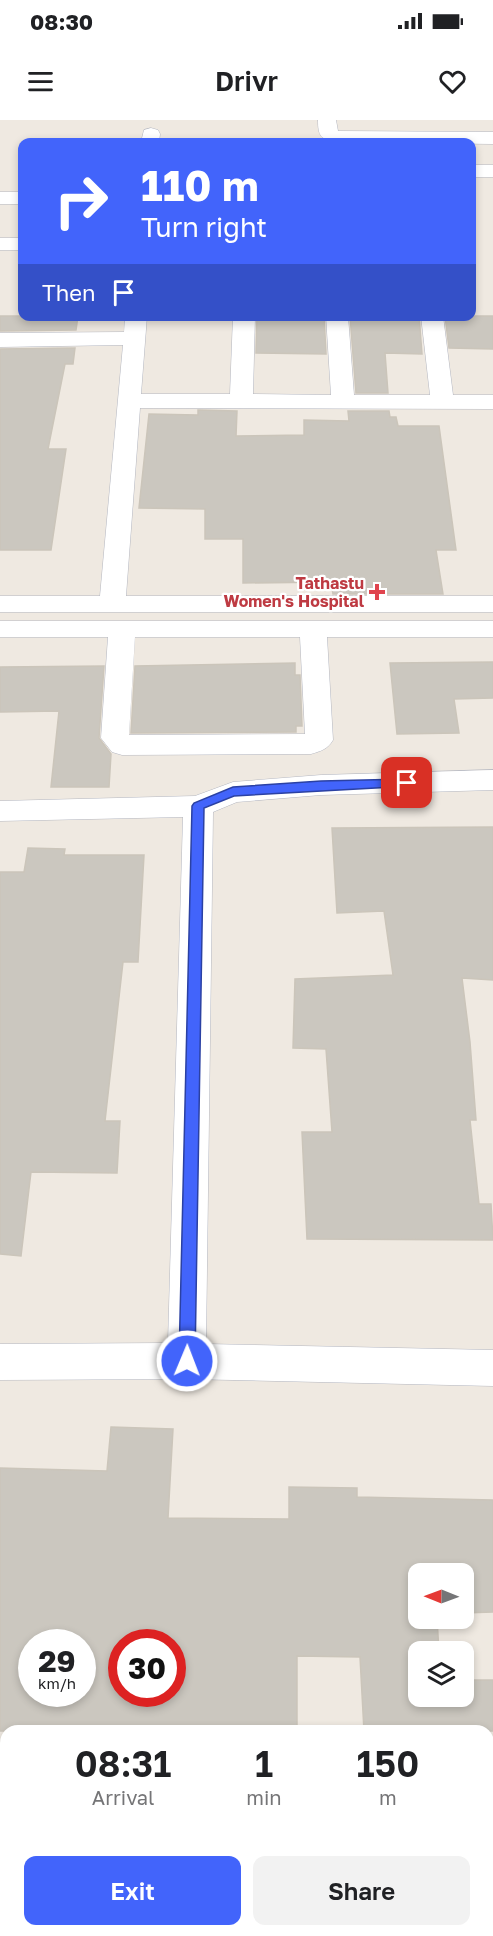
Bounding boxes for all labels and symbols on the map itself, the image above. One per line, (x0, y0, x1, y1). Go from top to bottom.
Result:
place label: Tathastu Women's Hospital (223, 573, 365, 611)
marker: Tathastu Women's Hospital (368, 583, 386, 601)
pin (381, 757, 432, 808)
position arrow (155, 1329, 219, 1393)
north arrow (408, 1563, 474, 1629)
speed limit sign: 30 (108, 1629, 186, 1707)

